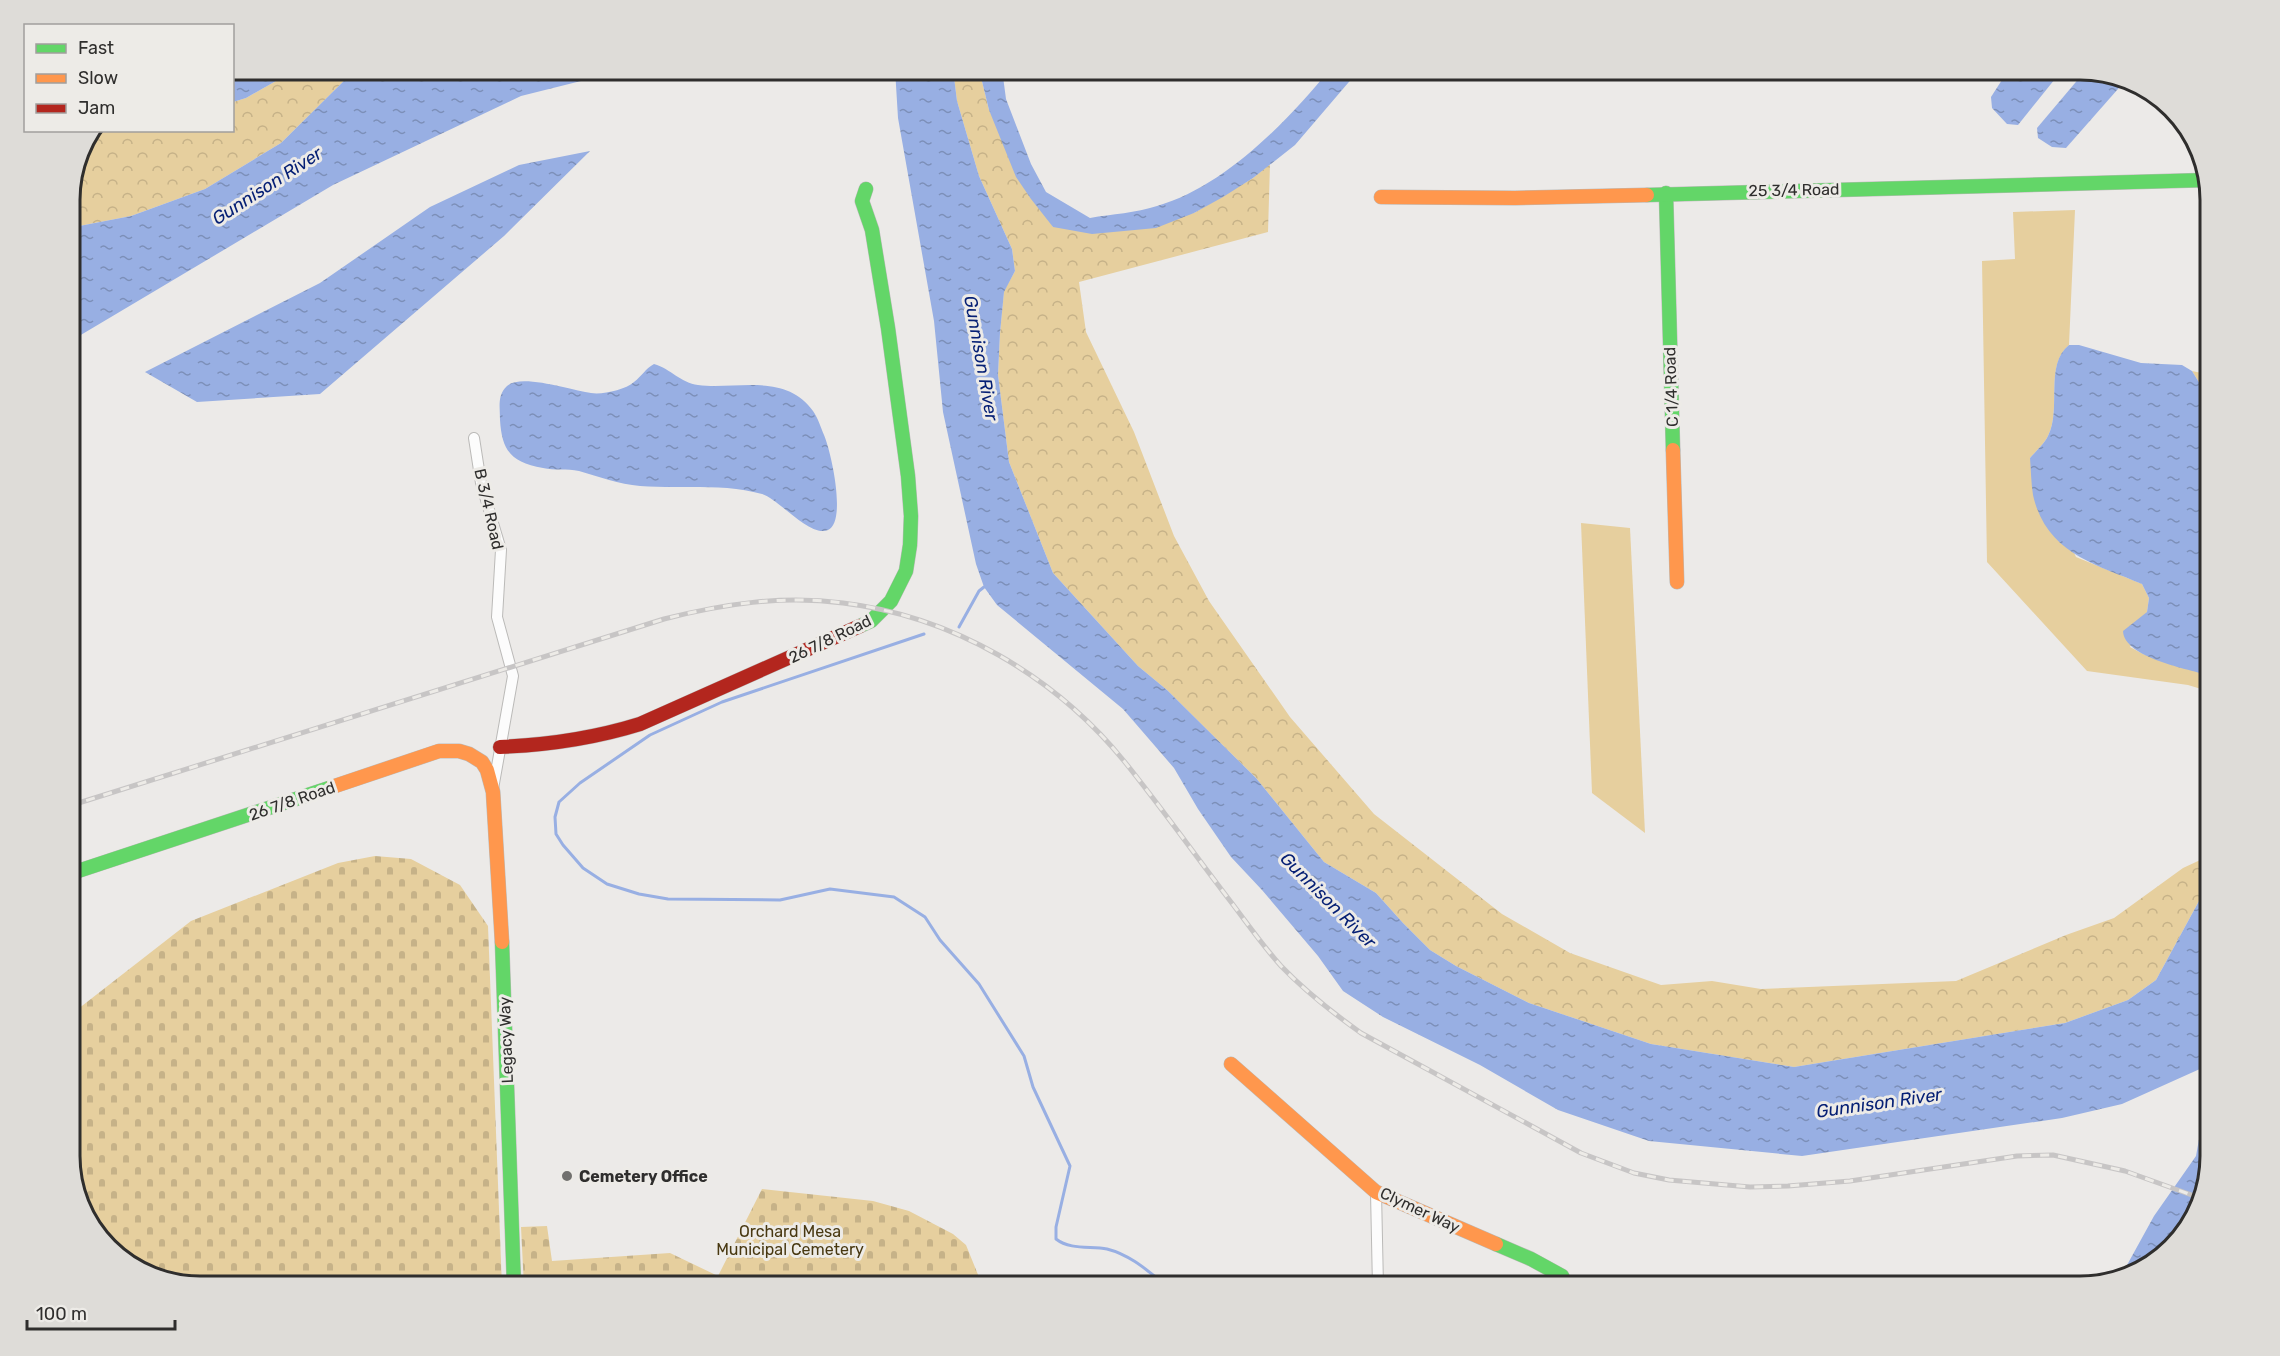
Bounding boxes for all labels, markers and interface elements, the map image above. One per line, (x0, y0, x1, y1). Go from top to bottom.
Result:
legend (24, 24, 234, 132)
text: Fast (78, 37, 114, 59)
text: Slow (78, 67, 118, 89)
text: Jam (78, 97, 115, 119)
water label: Gunnison River (208, 142, 327, 230)
street label: 25 3/4 Road (1748, 180, 1840, 200)
water label: Gunnison River (959, 294, 1003, 423)
street label: C 1/4 Road (1660, 347, 1682, 427)
street label: B 3/4 Road (470, 467, 508, 551)
street label: 26 7/8 Road (786, 611, 874, 667)
street label: 26 7/8 Road (247, 777, 337, 825)
water label: Gunnison River (1275, 847, 1381, 953)
street label: Legacy Way (495, 996, 517, 1084)
water label: Gunnison River (1815, 1083, 1944, 1123)
place label: Cemetery Office (579, 1167, 708, 1186)
marker: Cemetery Office (560, 1169, 574, 1183)
street label: Clymer Way (1377, 1183, 1463, 1237)
park label: Orchard Mesa Municipal Cemetery (716, 1222, 864, 1259)
scale bar (27, 1293, 176, 1331)
text: 100 m (36, 1303, 87, 1325)

